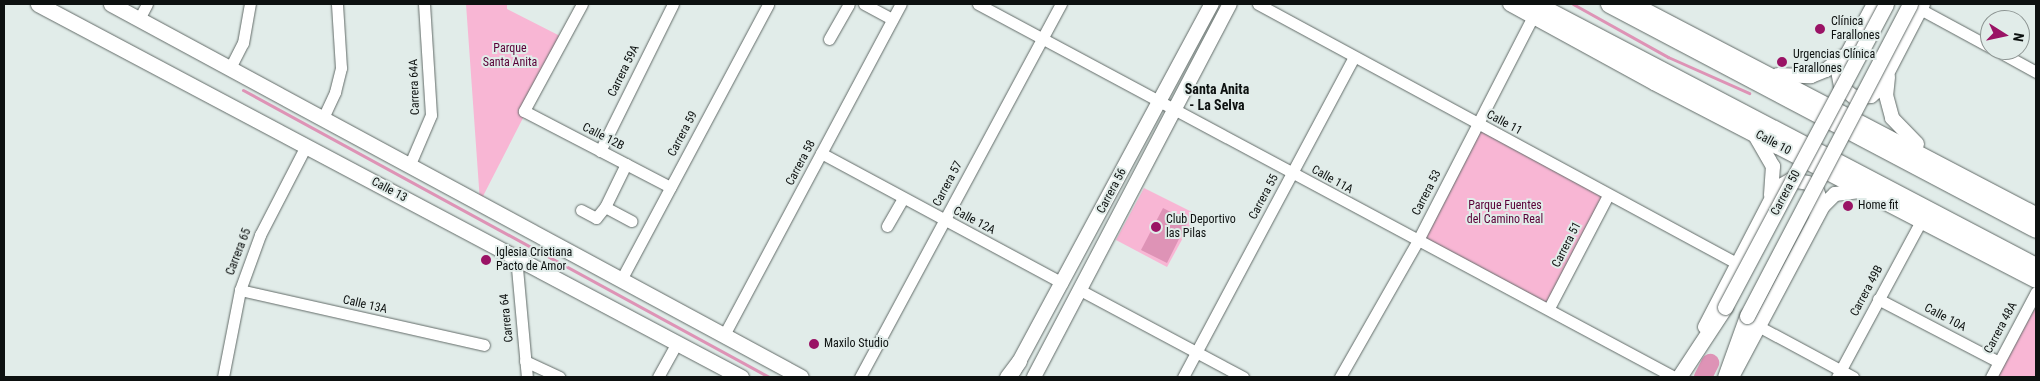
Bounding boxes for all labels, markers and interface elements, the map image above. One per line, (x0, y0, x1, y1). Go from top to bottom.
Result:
north arrow (1980, 10, 2030, 60)
place label: Clínica Farallones (1831, 15, 1880, 43)
marker: Clínica Farallones (1813, 22, 1827, 36)
text: N (2010, 32, 2027, 43)
park label: Parque Santa Anita (483, 42, 537, 70)
street label: Carrera 59A (605, 43, 643, 99)
place label: Urgencias Clínica Farallones (1793, 48, 1875, 76)
marker: Urgencias Clínica Farallones (1775, 55, 1789, 69)
street label: Carrera 64A (407, 59, 423, 115)
district label: Santa Anita - La Selva (1185, 81, 1249, 114)
street label: Calle 11 (1484, 108, 1524, 138)
street label: Carrera 59 (665, 109, 701, 159)
street label: Calle 12B (580, 120, 626, 154)
street label: Calle 10 (1753, 128, 1793, 158)
street label: Carrera 58 (783, 138, 819, 188)
street label: Carrera 57 (930, 159, 966, 209)
street label: Calle 11A (1309, 163, 1355, 197)
street label: Carrera 56 (1094, 166, 1130, 216)
street label: Carrera 53 (1409, 168, 1445, 218)
street label: Carrera 50 (1768, 168, 1804, 218)
street label: Carrera 55 (1246, 172, 1282, 222)
street label: Calle 13 (369, 175, 409, 205)
park label: Parque Fuentes del Camino Real (1467, 199, 1543, 227)
place label: Home fit (1858, 199, 1898, 213)
marker: Home fit (1842, 200, 1854, 212)
street label: Calle 12A (951, 204, 997, 238)
place label: Club Deportivo las Pilas (1166, 213, 1236, 241)
street label: Carrera 51 (1549, 220, 1585, 270)
marker: Club Deportivo las Pilas (1150, 221, 1162, 233)
street label: Carrera 65 (223, 226, 255, 278)
place label: Iglesia Cristiana Pacto de Amor (496, 246, 572, 274)
marker: Iglesia Cristiana Pacto de Amor (480, 254, 492, 266)
street label: Carrera 49B (1848, 263, 1886, 319)
street label: Calle 13A (341, 293, 389, 317)
street label: Carrera 64 (497, 293, 517, 343)
street label: Carrera 48A (1981, 300, 2021, 356)
street label: Calle 10A (1922, 301, 1968, 335)
place label: Maxilo Studio (824, 337, 889, 351)
marker: Maxilo Studio (808, 338, 820, 350)

